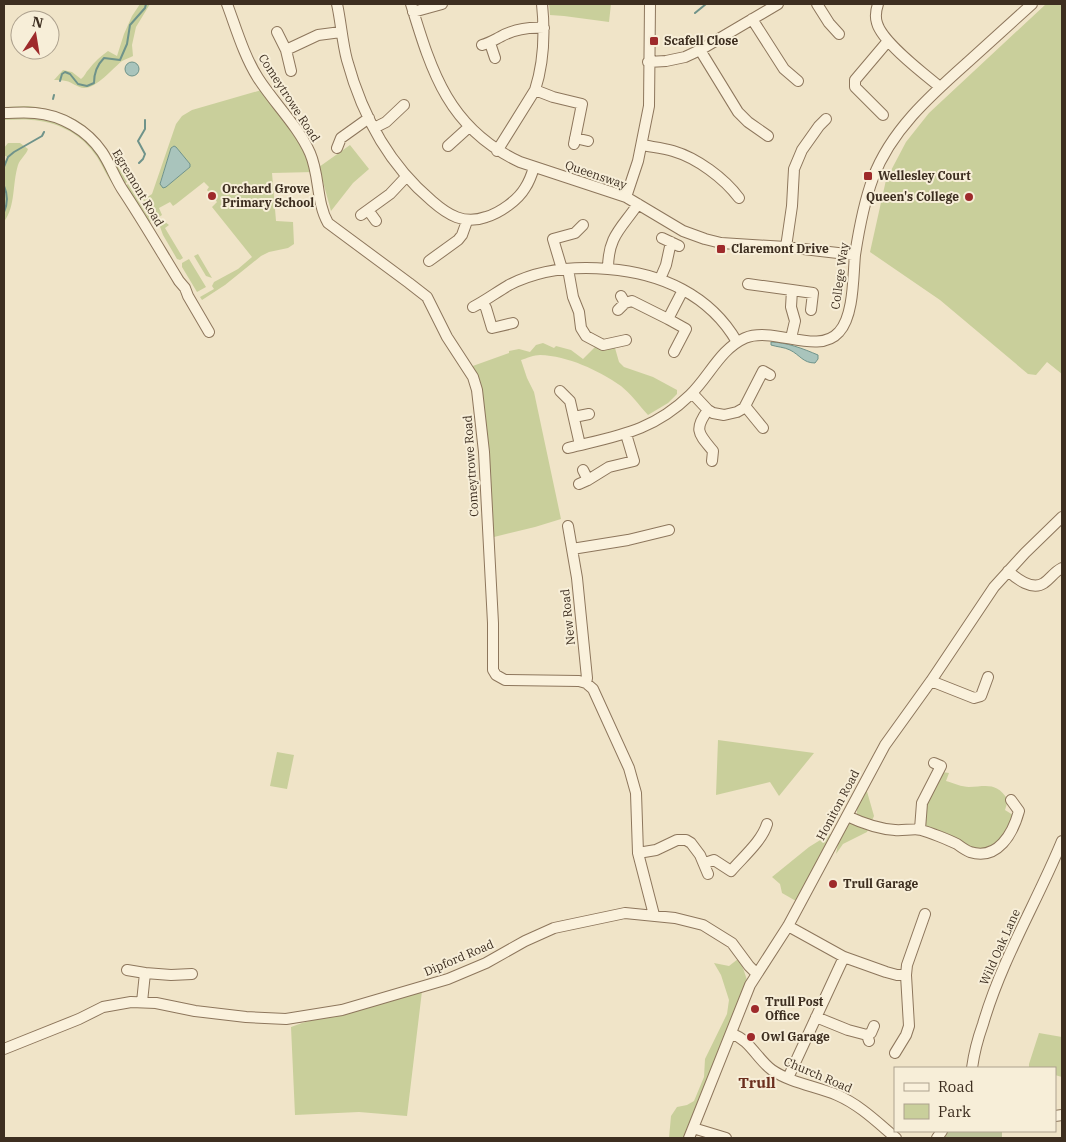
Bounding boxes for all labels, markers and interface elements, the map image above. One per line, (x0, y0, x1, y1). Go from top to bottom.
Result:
north arrow (10, 10, 60, 60)
text: N (30, 12, 45, 32)
place label: Scafell Close (664, 33, 738, 48)
marker: Scafell Close (648, 35, 660, 47)
street label: Comeytrowe Road (255, 51, 323, 145)
street label: Egremont Road (109, 146, 167, 229)
street label: Queensway (563, 157, 630, 192)
place label: Wellesley Court (878, 168, 971, 183)
marker: Wellesley Court (862, 170, 874, 182)
place label: Orchard Grove Primary School (222, 181, 314, 210)
place label: Queen's College (866, 189, 959, 204)
marker: Orchard Grove Primary School (206, 190, 218, 202)
marker: Queen's College (963, 191, 975, 203)
place label: Claremont Drive (731, 241, 829, 256)
street label: College Way (827, 241, 852, 310)
marker: Claremont Drive (715, 243, 727, 255)
street label: Comeytrowe Road (459, 415, 482, 517)
street label: New Road (557, 588, 578, 646)
street label: Honiton Road (813, 767, 862, 843)
place label: Trull Garage (843, 876, 919, 891)
marker: Trull Garage (827, 878, 839, 890)
street label: Wild Oak Lane (976, 906, 1023, 987)
street label: Dipford Road (422, 936, 496, 979)
place label: Trull Post Office (765, 994, 824, 1023)
marker: Trull Post Office (749, 1003, 761, 1015)
place label: Owl Garage (761, 1029, 830, 1044)
marker: Owl Garage (745, 1031, 757, 1043)
street label: Church Road (782, 1053, 855, 1096)
legend (894, 1067, 1056, 1132)
district label: Trull (738, 1073, 776, 1092)
text: Road (938, 1077, 974, 1096)
text: Park (938, 1102, 971, 1121)

